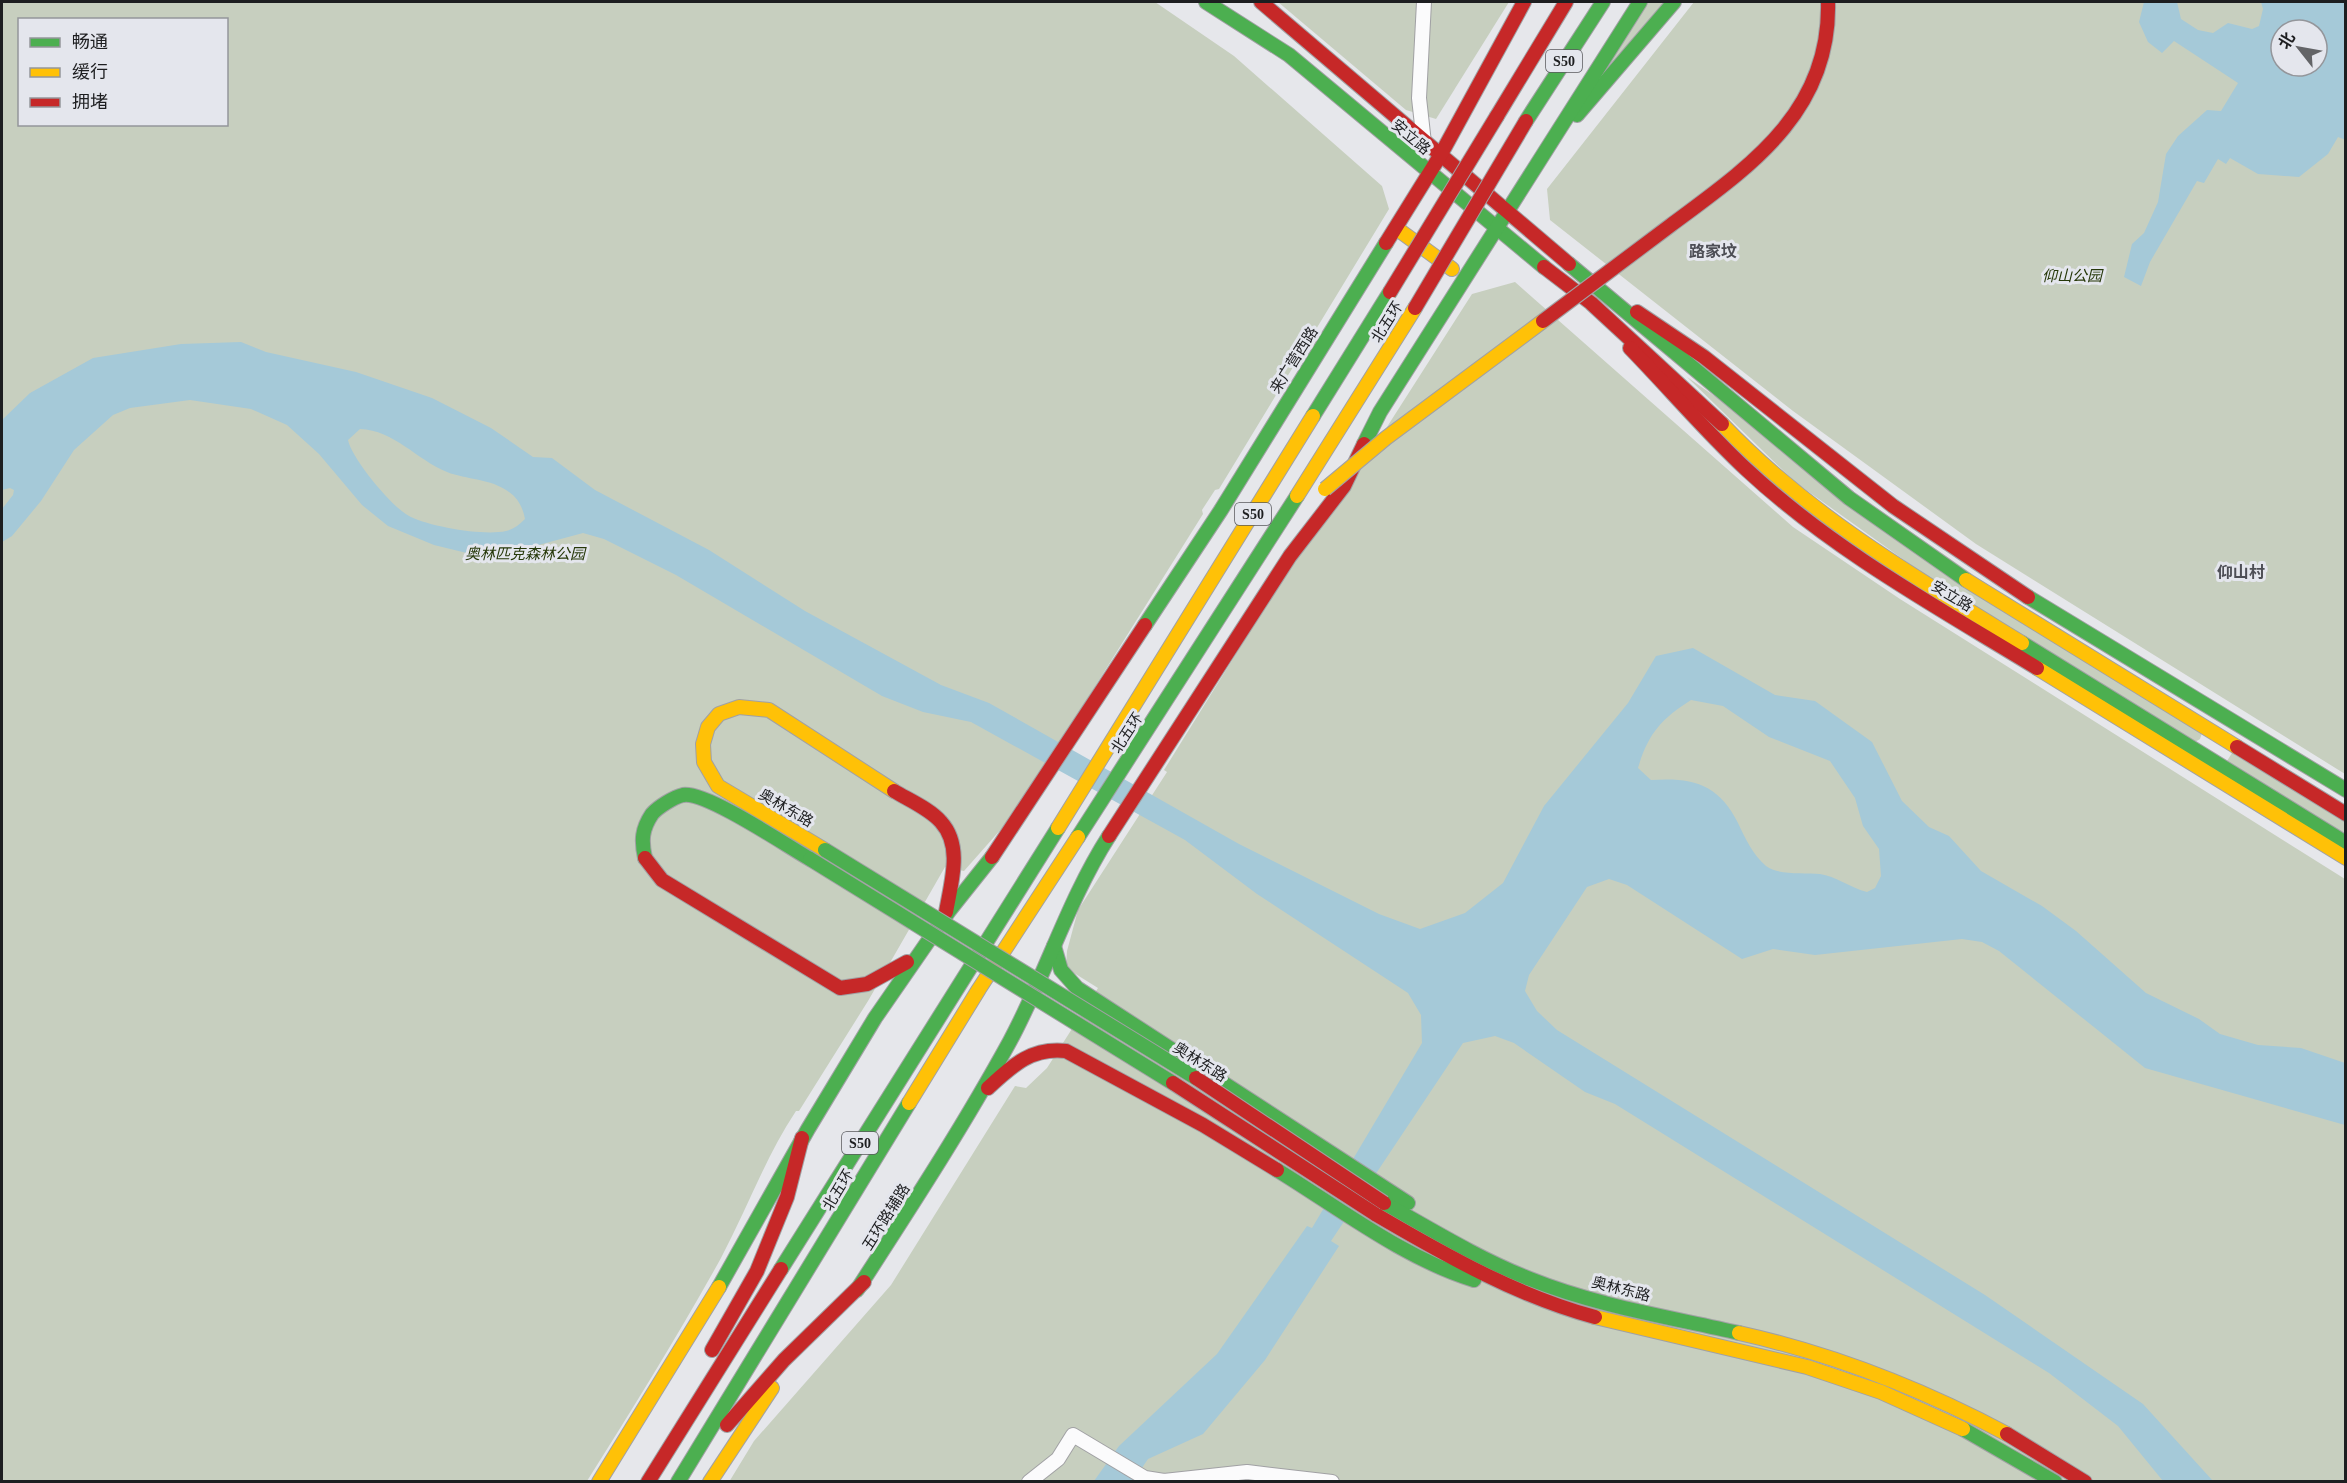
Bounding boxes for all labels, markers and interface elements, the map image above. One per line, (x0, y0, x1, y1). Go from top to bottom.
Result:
legend (18, 18, 228, 126)
north arrow (2269, 18, 2329, 78)
text: 北 (2275, 29, 2298, 52)
text: 畅通 (72, 32, 108, 52)
road number: S50 (1546, 50, 1582, 72)
text: 缓行 (72, 62, 108, 82)
text: 拥堵 (72, 92, 108, 112)
street label: 安立路 (1389, 116, 1433, 158)
district label: 路家坟 (1689, 242, 1737, 260)
park label: 仰山公园 (2042, 268, 2104, 284)
street label: 北五环 (1367, 298, 1406, 345)
street label: 来广营西路 (1267, 324, 1321, 396)
road number: S50 (1235, 503, 1271, 525)
park label: 奥林匹克森林公园 (465, 546, 587, 562)
district label: 仰山村 (2217, 563, 2265, 581)
street label: 安立路 (1929, 578, 1975, 614)
street label: 北五环 (1107, 709, 1146, 756)
street label: 奥林东路 (756, 786, 816, 830)
street label: 奥林东路 (1170, 1039, 1230, 1085)
road number: S50 (842, 1132, 878, 1154)
street label: 北五环 (819, 1166, 856, 1213)
street label: 五环路辅路 (859, 1181, 913, 1253)
street label: 奥林东路 (1590, 1274, 1652, 1304)

